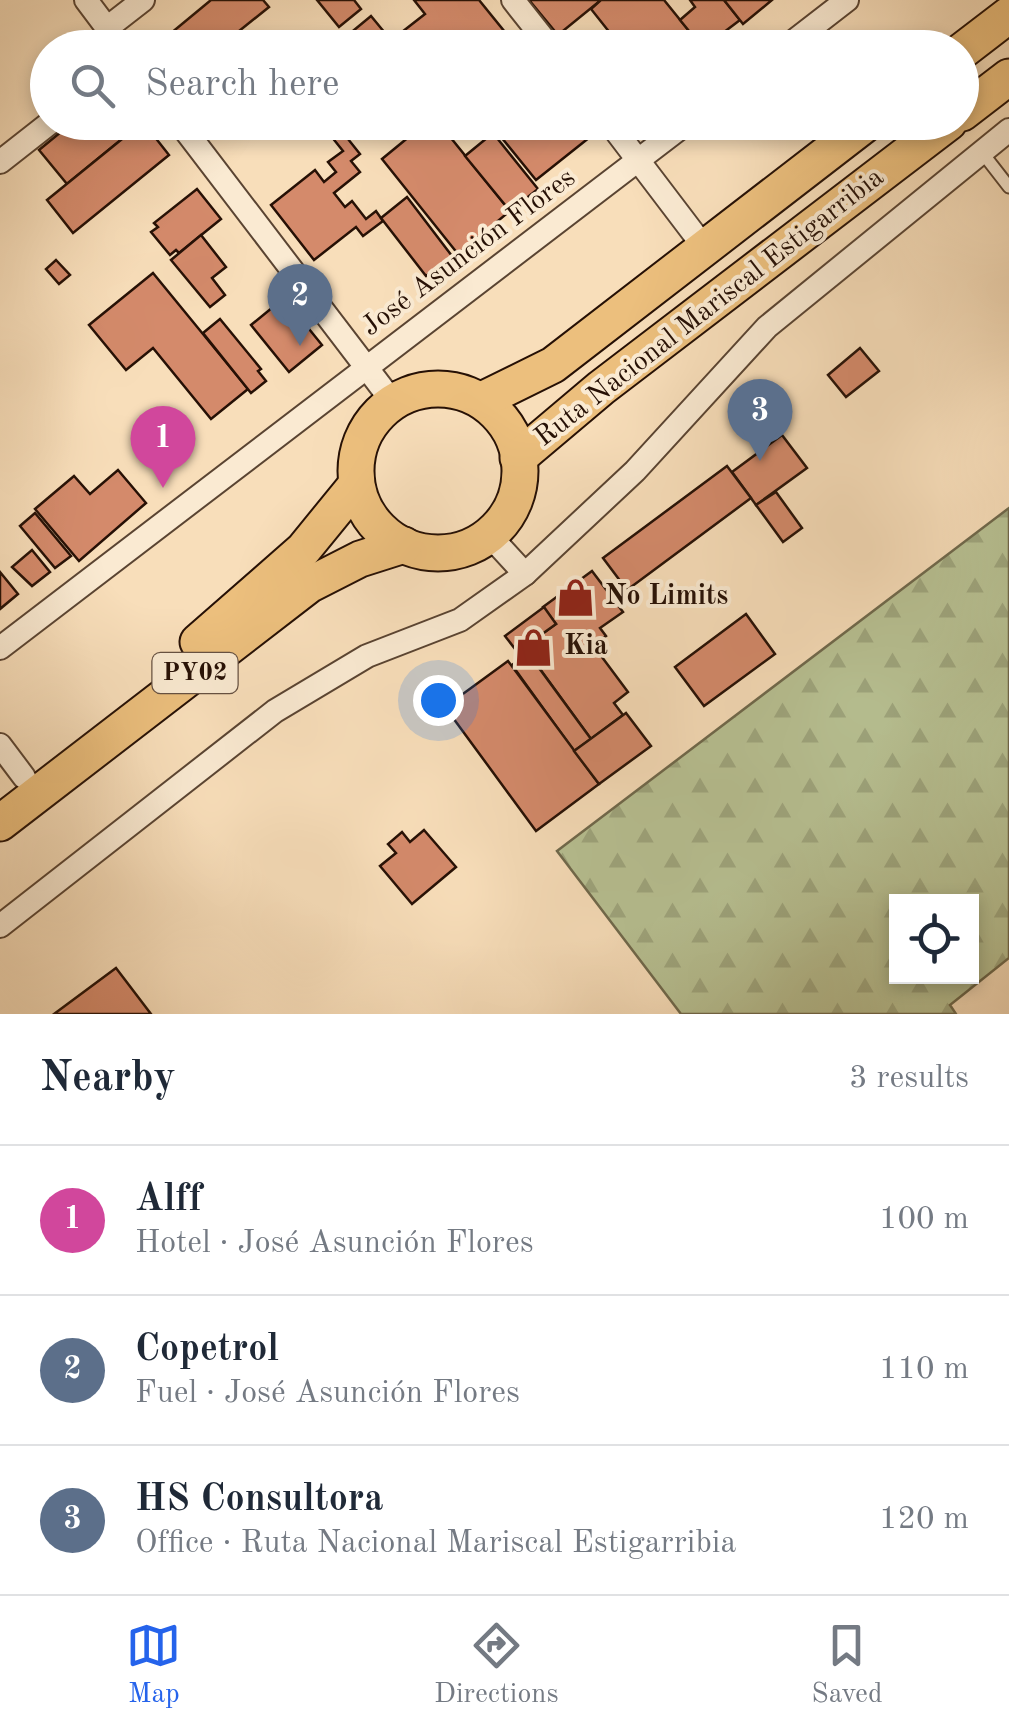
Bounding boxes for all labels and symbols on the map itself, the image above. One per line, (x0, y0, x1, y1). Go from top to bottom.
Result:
street label: Ruta Nacional Mariscal Estigarribia (530, 163, 890, 453)
street label: José Asunción Flores (357, 164, 581, 342)
pin: 2 (268, 264, 332, 346)
pin: 3 (728, 378, 792, 461)
pin: 1 (130, 406, 196, 488)
shop icon: No Limits (554, 576, 596, 618)
place label: No Limits (605, 583, 728, 611)
shop icon: Kia (513, 626, 555, 668)
place label: Kia (564, 633, 608, 661)
road number: PY02 (152, 653, 238, 693)
your location (413, 675, 464, 726)

